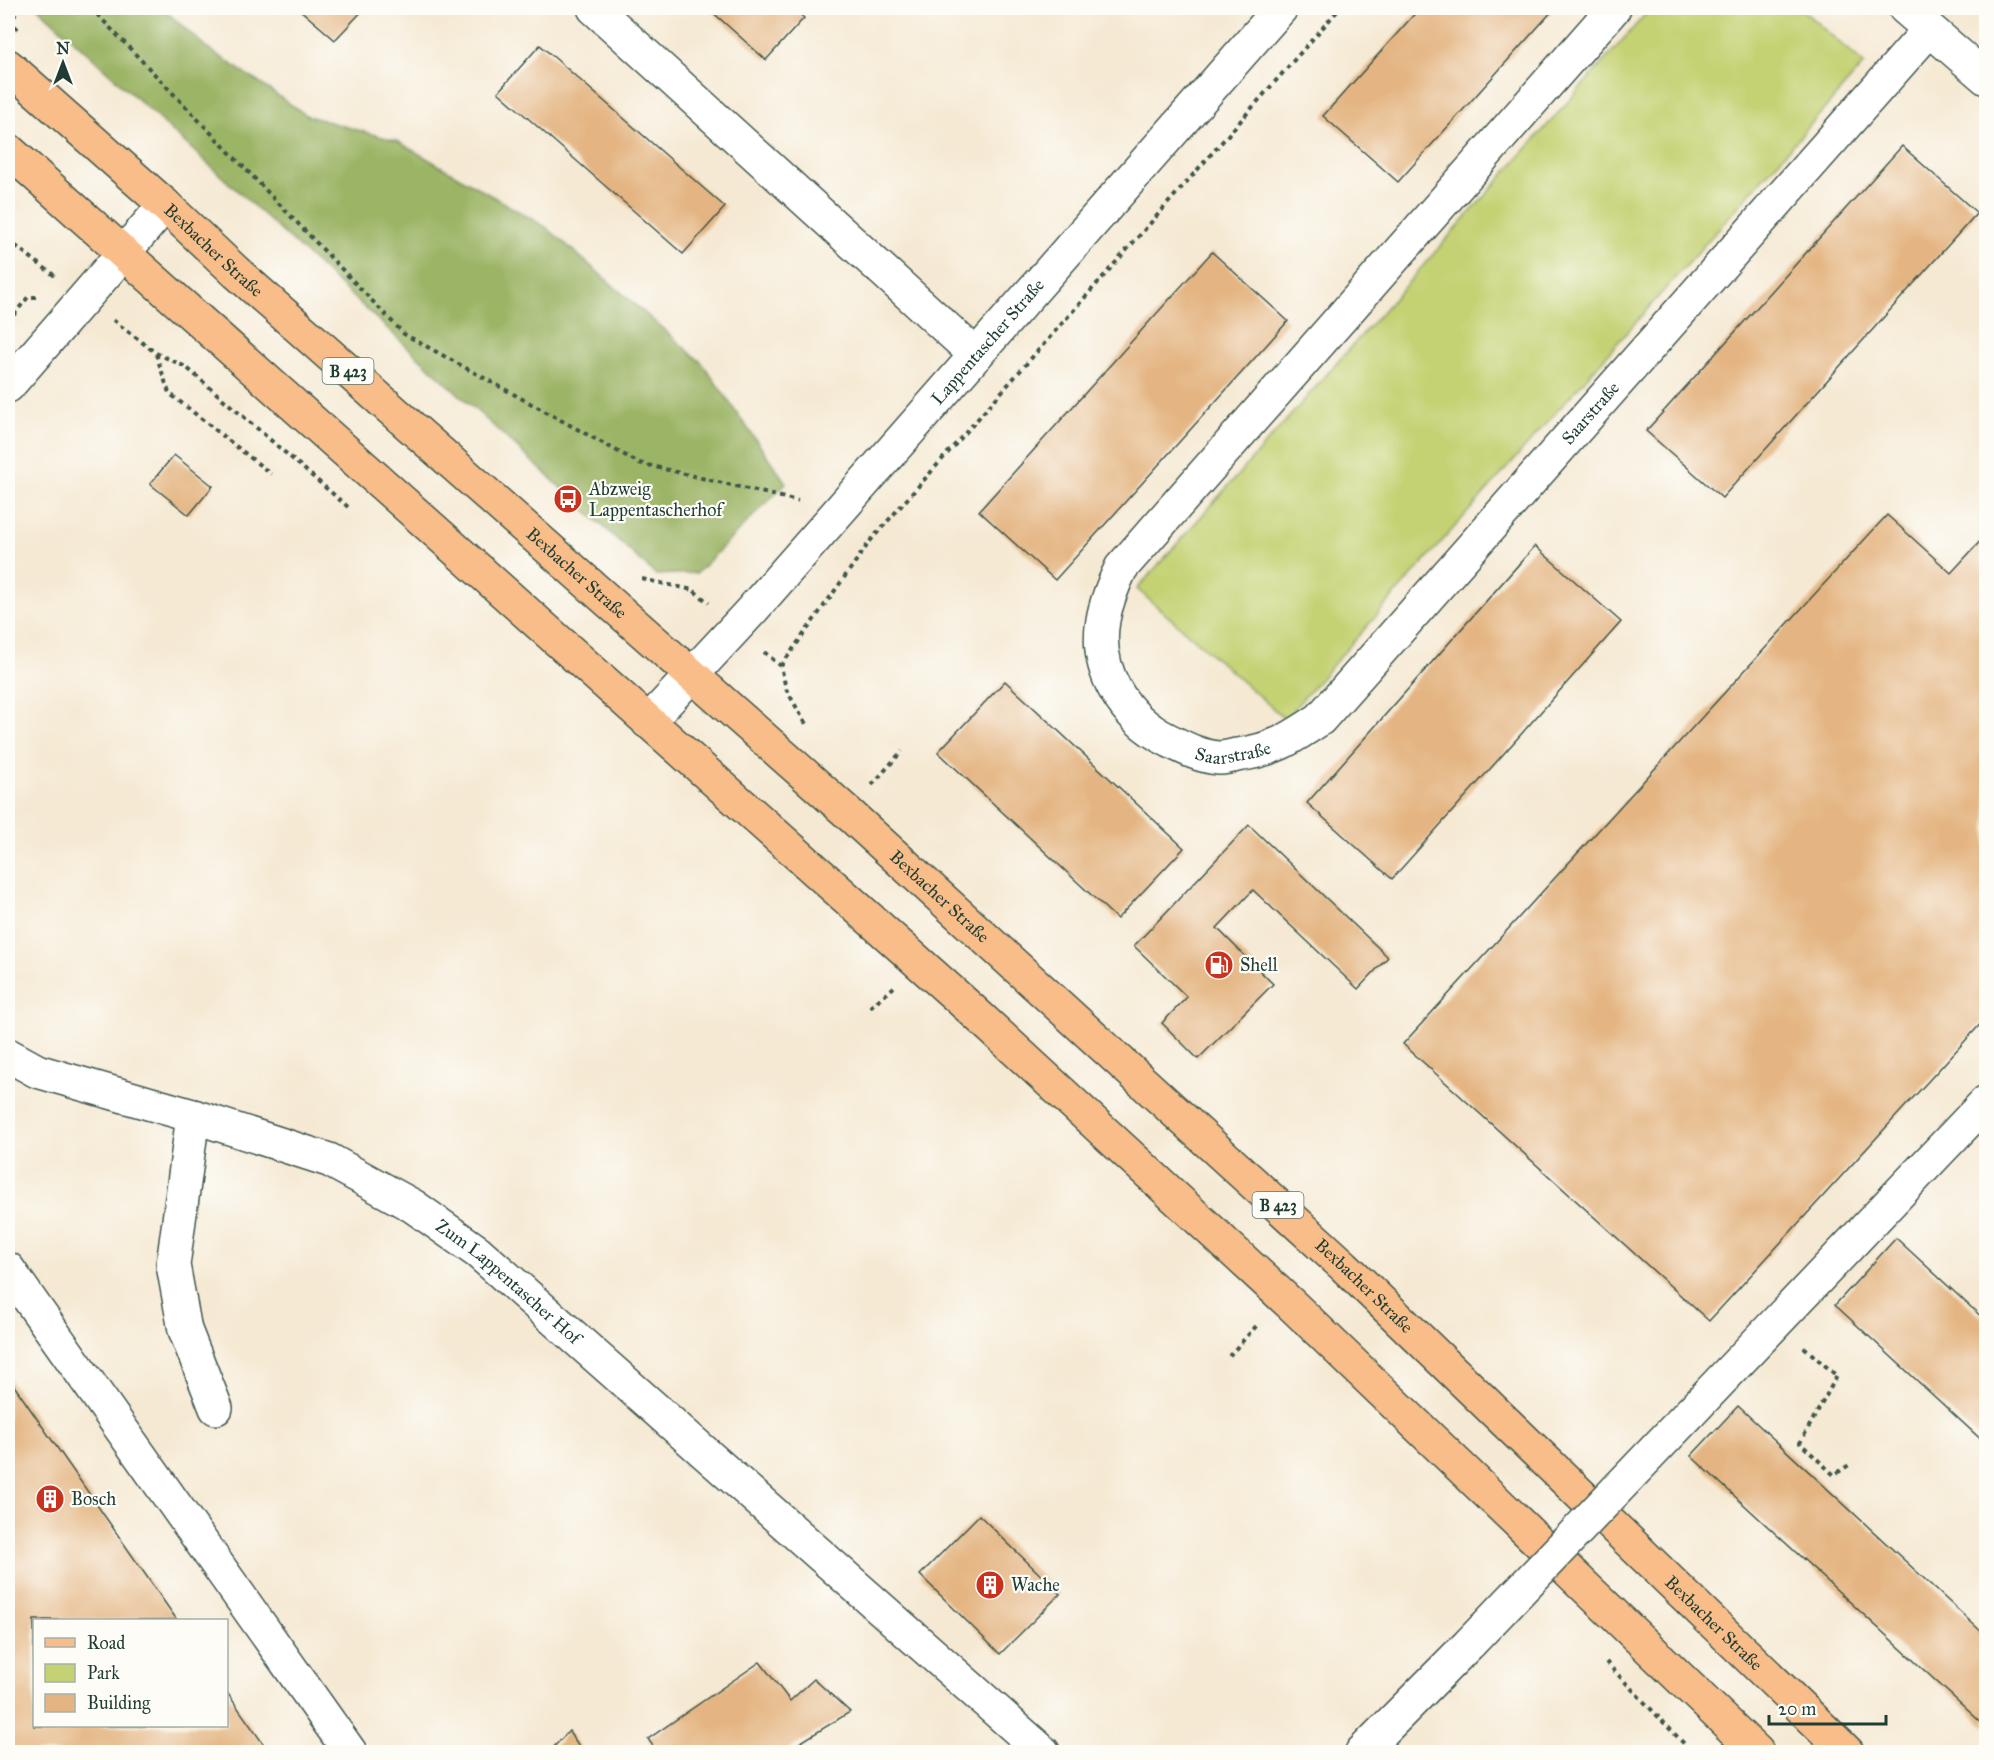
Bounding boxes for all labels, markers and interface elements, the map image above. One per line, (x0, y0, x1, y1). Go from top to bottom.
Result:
north arrow (33, 33, 93, 93)
text: N (56, 39, 70, 58)
street label: Bexbacher Straße (159, 199, 268, 302)
street label: Lappentascher Straße (927, 274, 1049, 409)
road number: B 423 (322, 358, 374, 384)
street label: Saarstraße (1557, 377, 1624, 449)
place label: Abzweig Lappentascherhof (588, 478, 725, 521)
bus stop icon: Abzweig Lappentascherhof (552, 483, 584, 515)
street label: Bexbacher Straße (522, 523, 632, 624)
street label: Saarstraße (1192, 737, 1274, 769)
street label: Bexbacher Straße (885, 845, 994, 948)
fuel station icon: Shell (1203, 949, 1235, 981)
place label: Shell (1240, 954, 1278, 976)
road number: B 423 (1252, 1192, 1304, 1218)
street label: Zum Lappentascher Hof (431, 1215, 588, 1351)
street label: Bexbacher Straße (1310, 1234, 1418, 1338)
building icon: Bosch (34, 1483, 66, 1515)
place label: Bosch (71, 1488, 116, 1510)
building icon: Wache (974, 1569, 1006, 1601)
street label: Bexbacher Straße (1660, 1571, 1767, 1675)
place label: Wache (1011, 1574, 1060, 1596)
legend (33, 1619, 228, 1727)
text: Road (87, 1632, 125, 1654)
text: Park (87, 1662, 120, 1684)
scale bar (1769, 1688, 1886, 1726)
text: Building (87, 1692, 151, 1715)
text: 20 m (1778, 1698, 1816, 1720)

